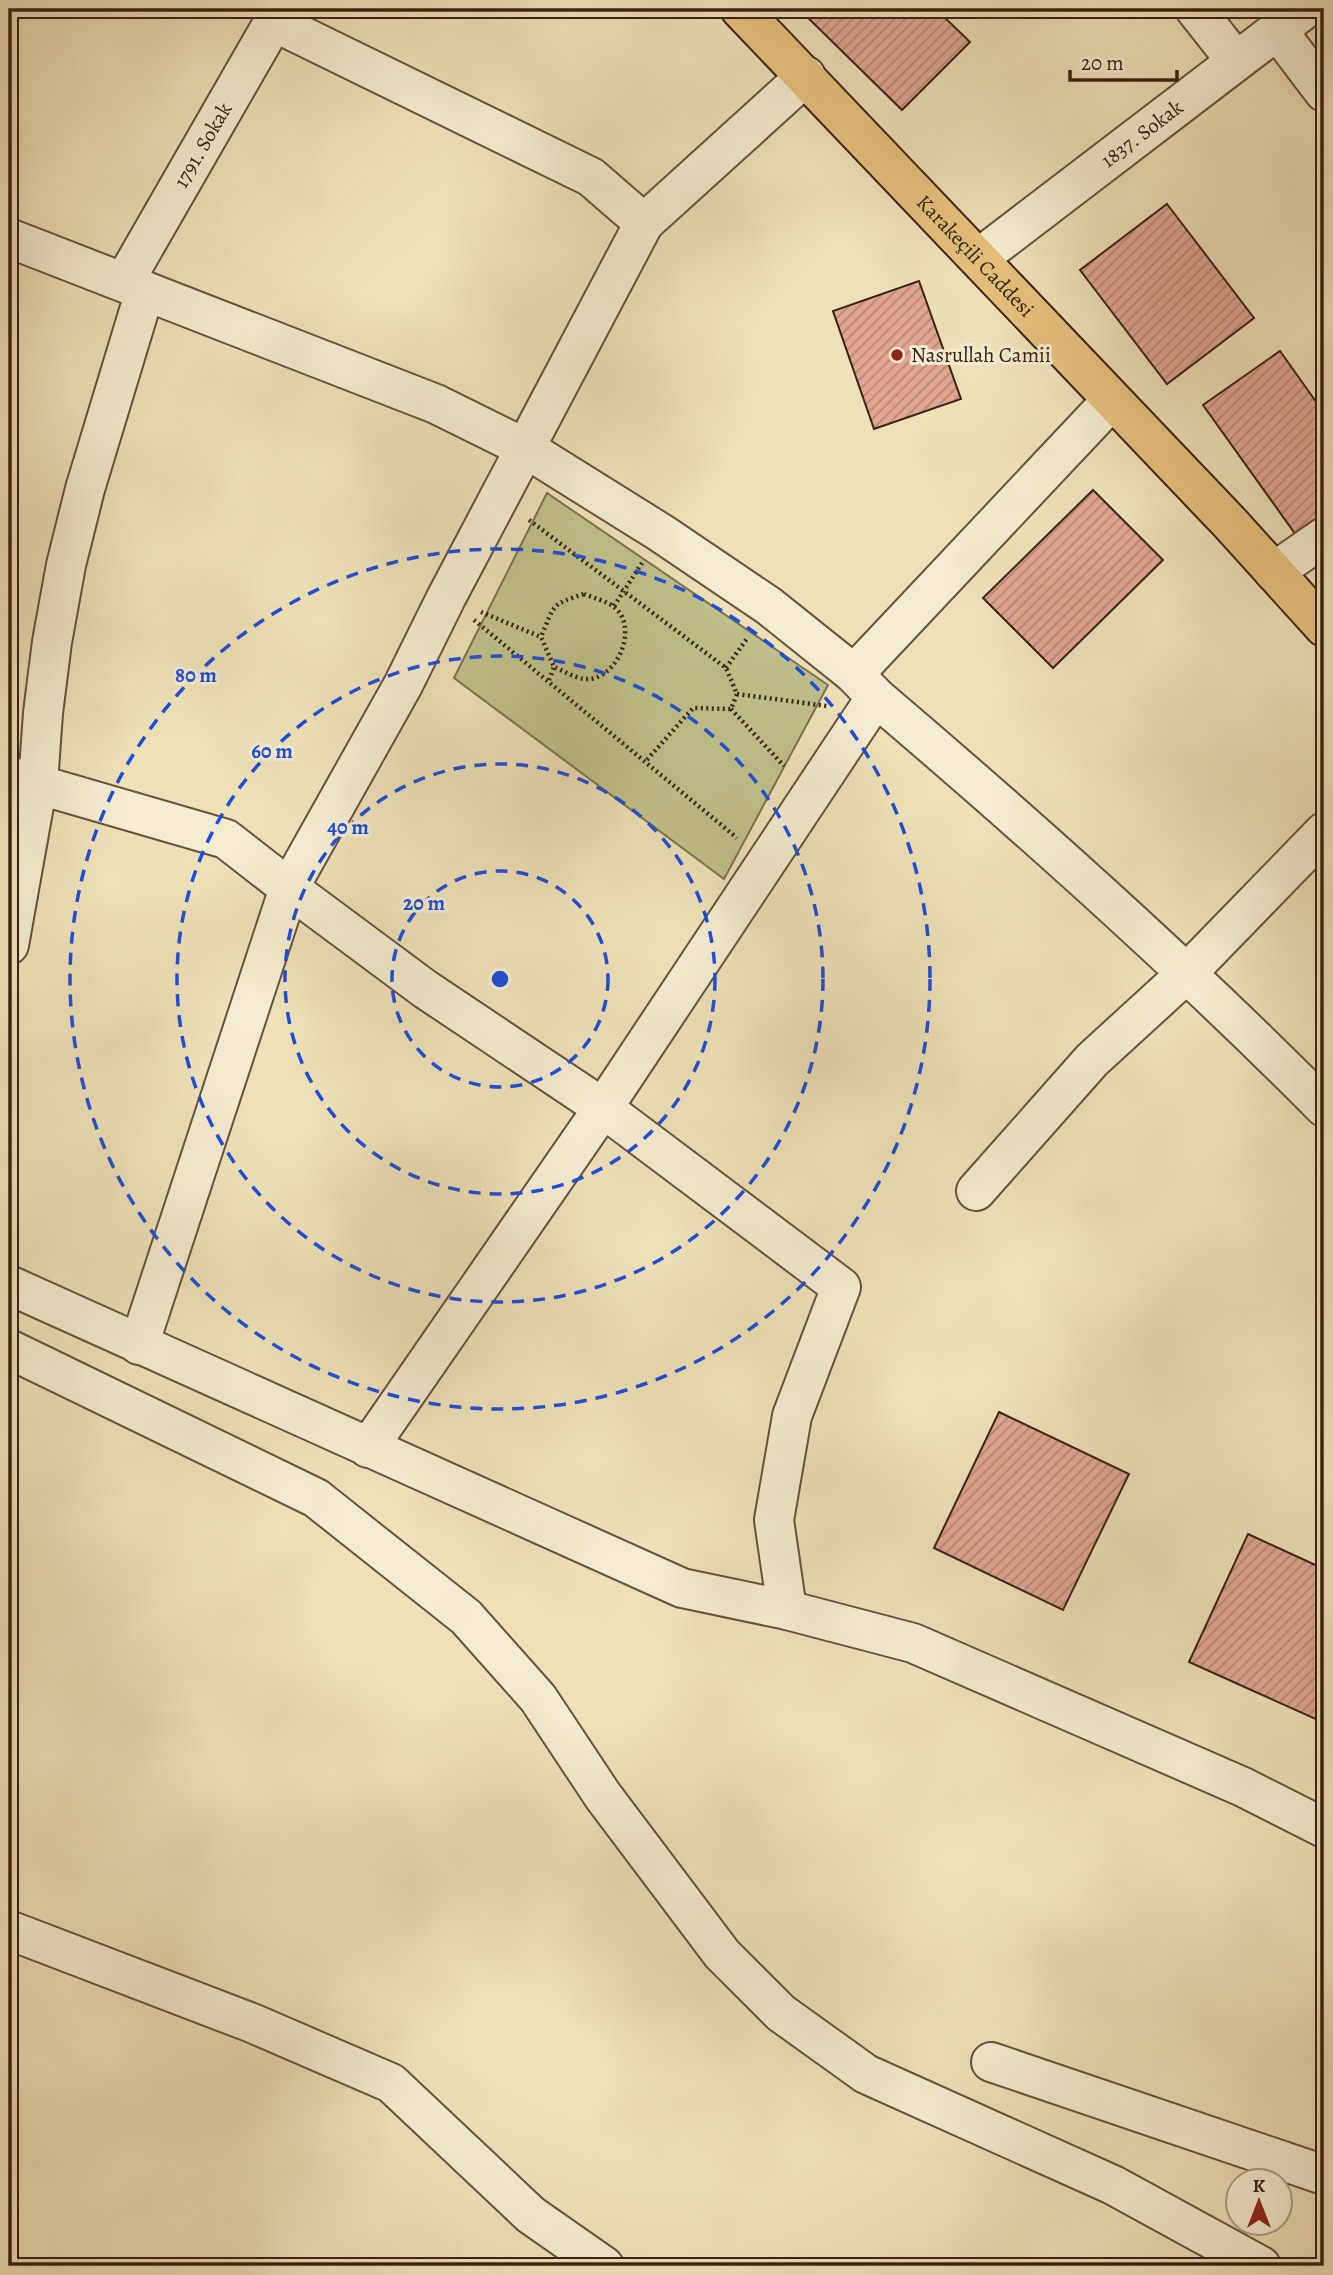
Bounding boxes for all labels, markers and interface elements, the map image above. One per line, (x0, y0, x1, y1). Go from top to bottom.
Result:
scale bar (1070, 38, 1177, 82)
text: 20 m (1081, 49, 1124, 77)
street label: 1837. Sokak (1095, 93, 1189, 174)
street label: 1791. Sokak (167, 97, 239, 193)
street label: Karakeçili Caddesi (910, 189, 1040, 323)
place label: Nasrullah Camii (911, 341, 1051, 369)
marker: Nasrullah Camii (889, 347, 905, 363)
text: 80 m (175, 661, 217, 689)
text: 60 m (251, 737, 293, 765)
text: 40 m (327, 813, 369, 841)
text: 20 m (403, 889, 445, 917)
centre of rings (488, 967, 512, 991)
north arrow (1224, 2166, 1294, 2236)
text: K (1253, 2173, 1266, 2199)

